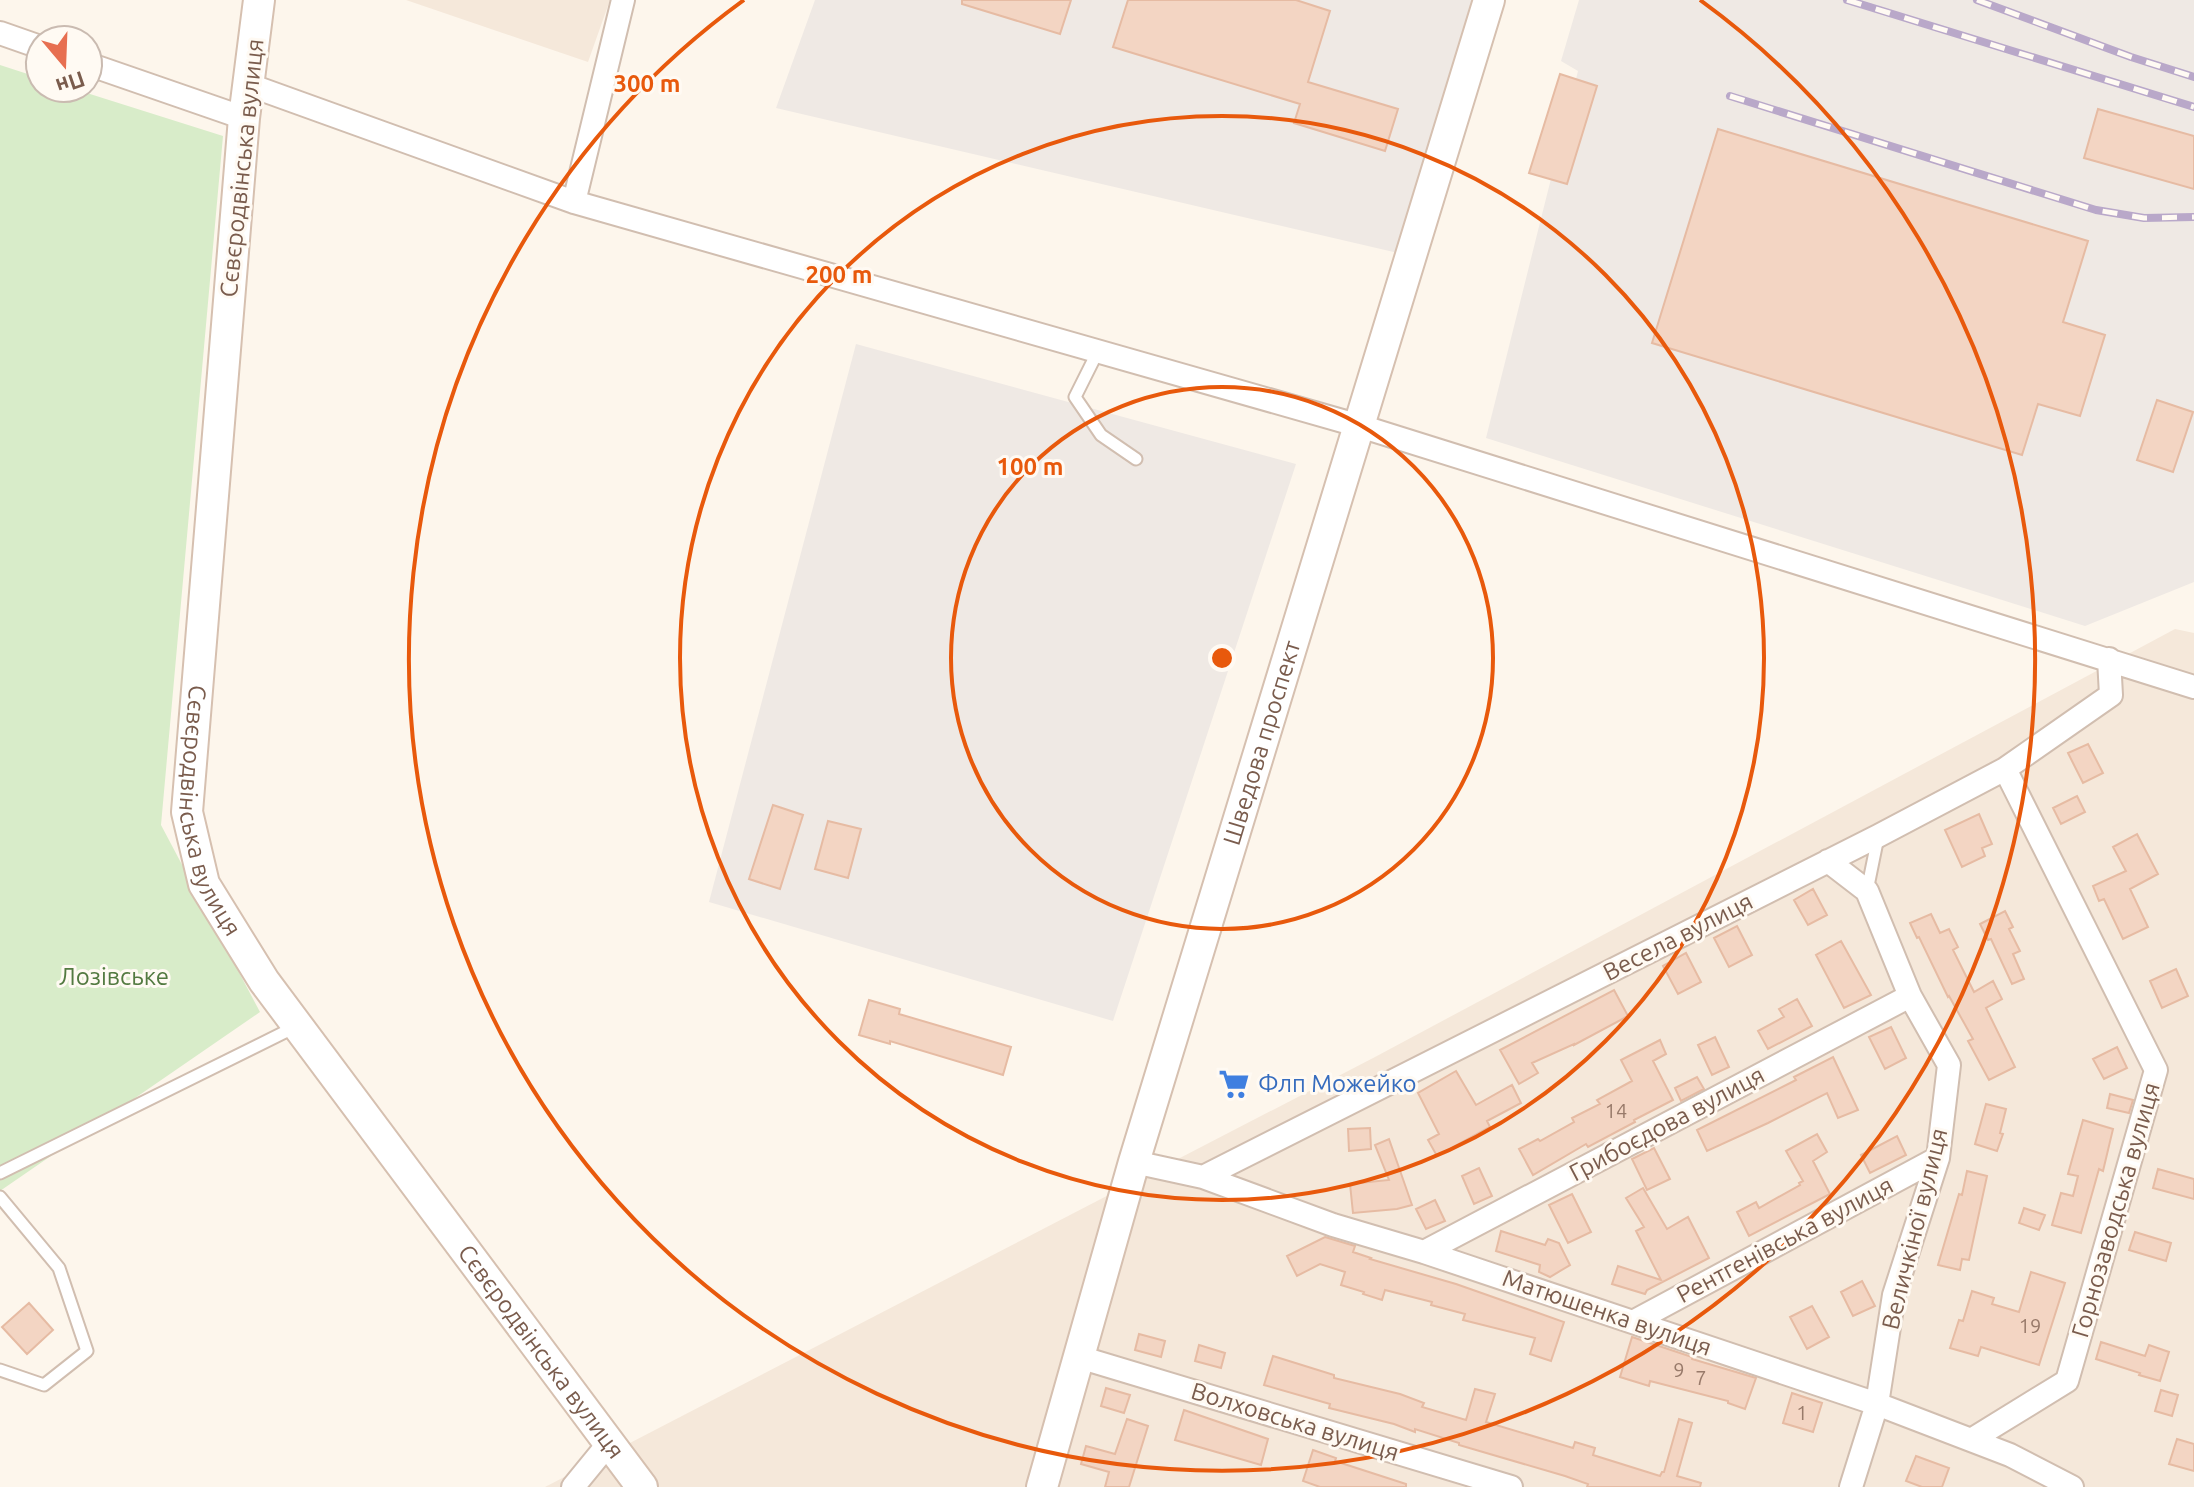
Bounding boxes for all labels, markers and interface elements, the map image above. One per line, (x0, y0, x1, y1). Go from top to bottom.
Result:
north arrow (24, 24, 104, 104)
street label: Сєвєродвінська вулиця (215, 37, 268, 298)
text: Пн (53, 67, 88, 100)
text: 300 m (614, 70, 680, 97)
text: 200 m (806, 261, 872, 288)
text: 100 m (997, 453, 1063, 480)
street label: Шведова проспект (1218, 637, 1306, 848)
centre of rings (1208, 644, 1236, 672)
street label: Сєвєродвінська вулиця (174, 684, 247, 941)
street label: Весела вулиця (1598, 887, 1757, 986)
park label: Лозівське (59, 963, 169, 990)
street label: Грибоєдова вулиця (1565, 1061, 1769, 1186)
supermarket icon: Флп Можейко (1217, 1067, 1251, 1101)
place label: Флп Можейко (1258, 1070, 1417, 1097)
street label: Горнозаводська вулиця (2066, 1079, 2165, 1340)
house number: 14 (1605, 1099, 1627, 1122)
street label: Величкіної вулиця (1876, 1125, 1953, 1332)
street label: Рентгенівська вулиця (1672, 1171, 1898, 1308)
street label: Сєвєродвінська вулиця (453, 1239, 630, 1464)
street label: Матюшенка вулиця (1499, 1264, 1715, 1361)
house number: 19 (2019, 1314, 2041, 1337)
house number: 9 (1673, 1358, 1685, 1381)
house number: 7 (1695, 1366, 1707, 1389)
street label: Волховська вулиця (1188, 1377, 1402, 1466)
house number: 1 (1796, 1401, 1808, 1424)

